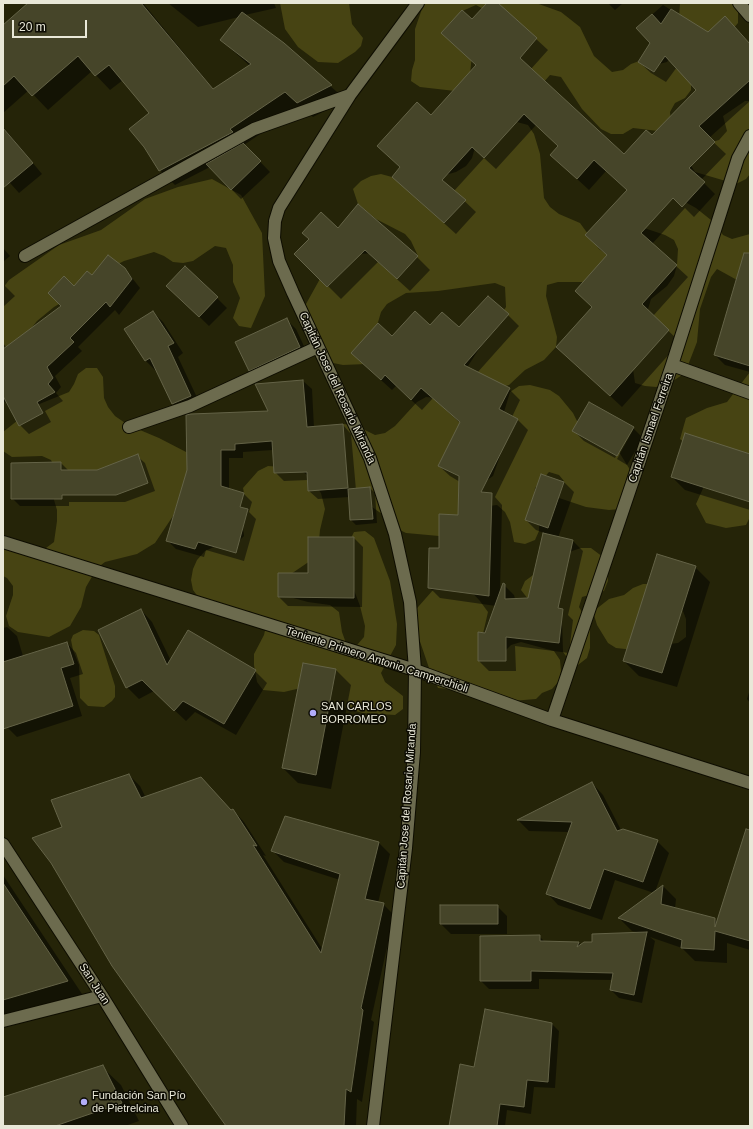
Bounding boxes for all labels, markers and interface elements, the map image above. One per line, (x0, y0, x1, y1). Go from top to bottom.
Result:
scale bar (14, 12, 89, 38)
text: 20 m (19, 20, 46, 34)
street label: Capitán Jose del Rosario Miranda (296, 310, 378, 466)
street label: Capitán Ismael Ferreira (626, 372, 676, 484)
street label: Teniente Primero Antonio Camperchioli (284, 624, 470, 696)
place label: SAN CARLOS BORROMEO (321, 700, 392, 726)
marker: SAN CARLOS BORROMEO (308, 708, 318, 718)
street label: Capitán Jose del Rosario Miranda (395, 723, 419, 889)
street label: San Juan (76, 961, 112, 1007)
place label: Fundación San Pío de Pietrelcina (92, 1089, 186, 1115)
marker: Fundación San Pío de Pietrelcina (79, 1097, 89, 1107)

